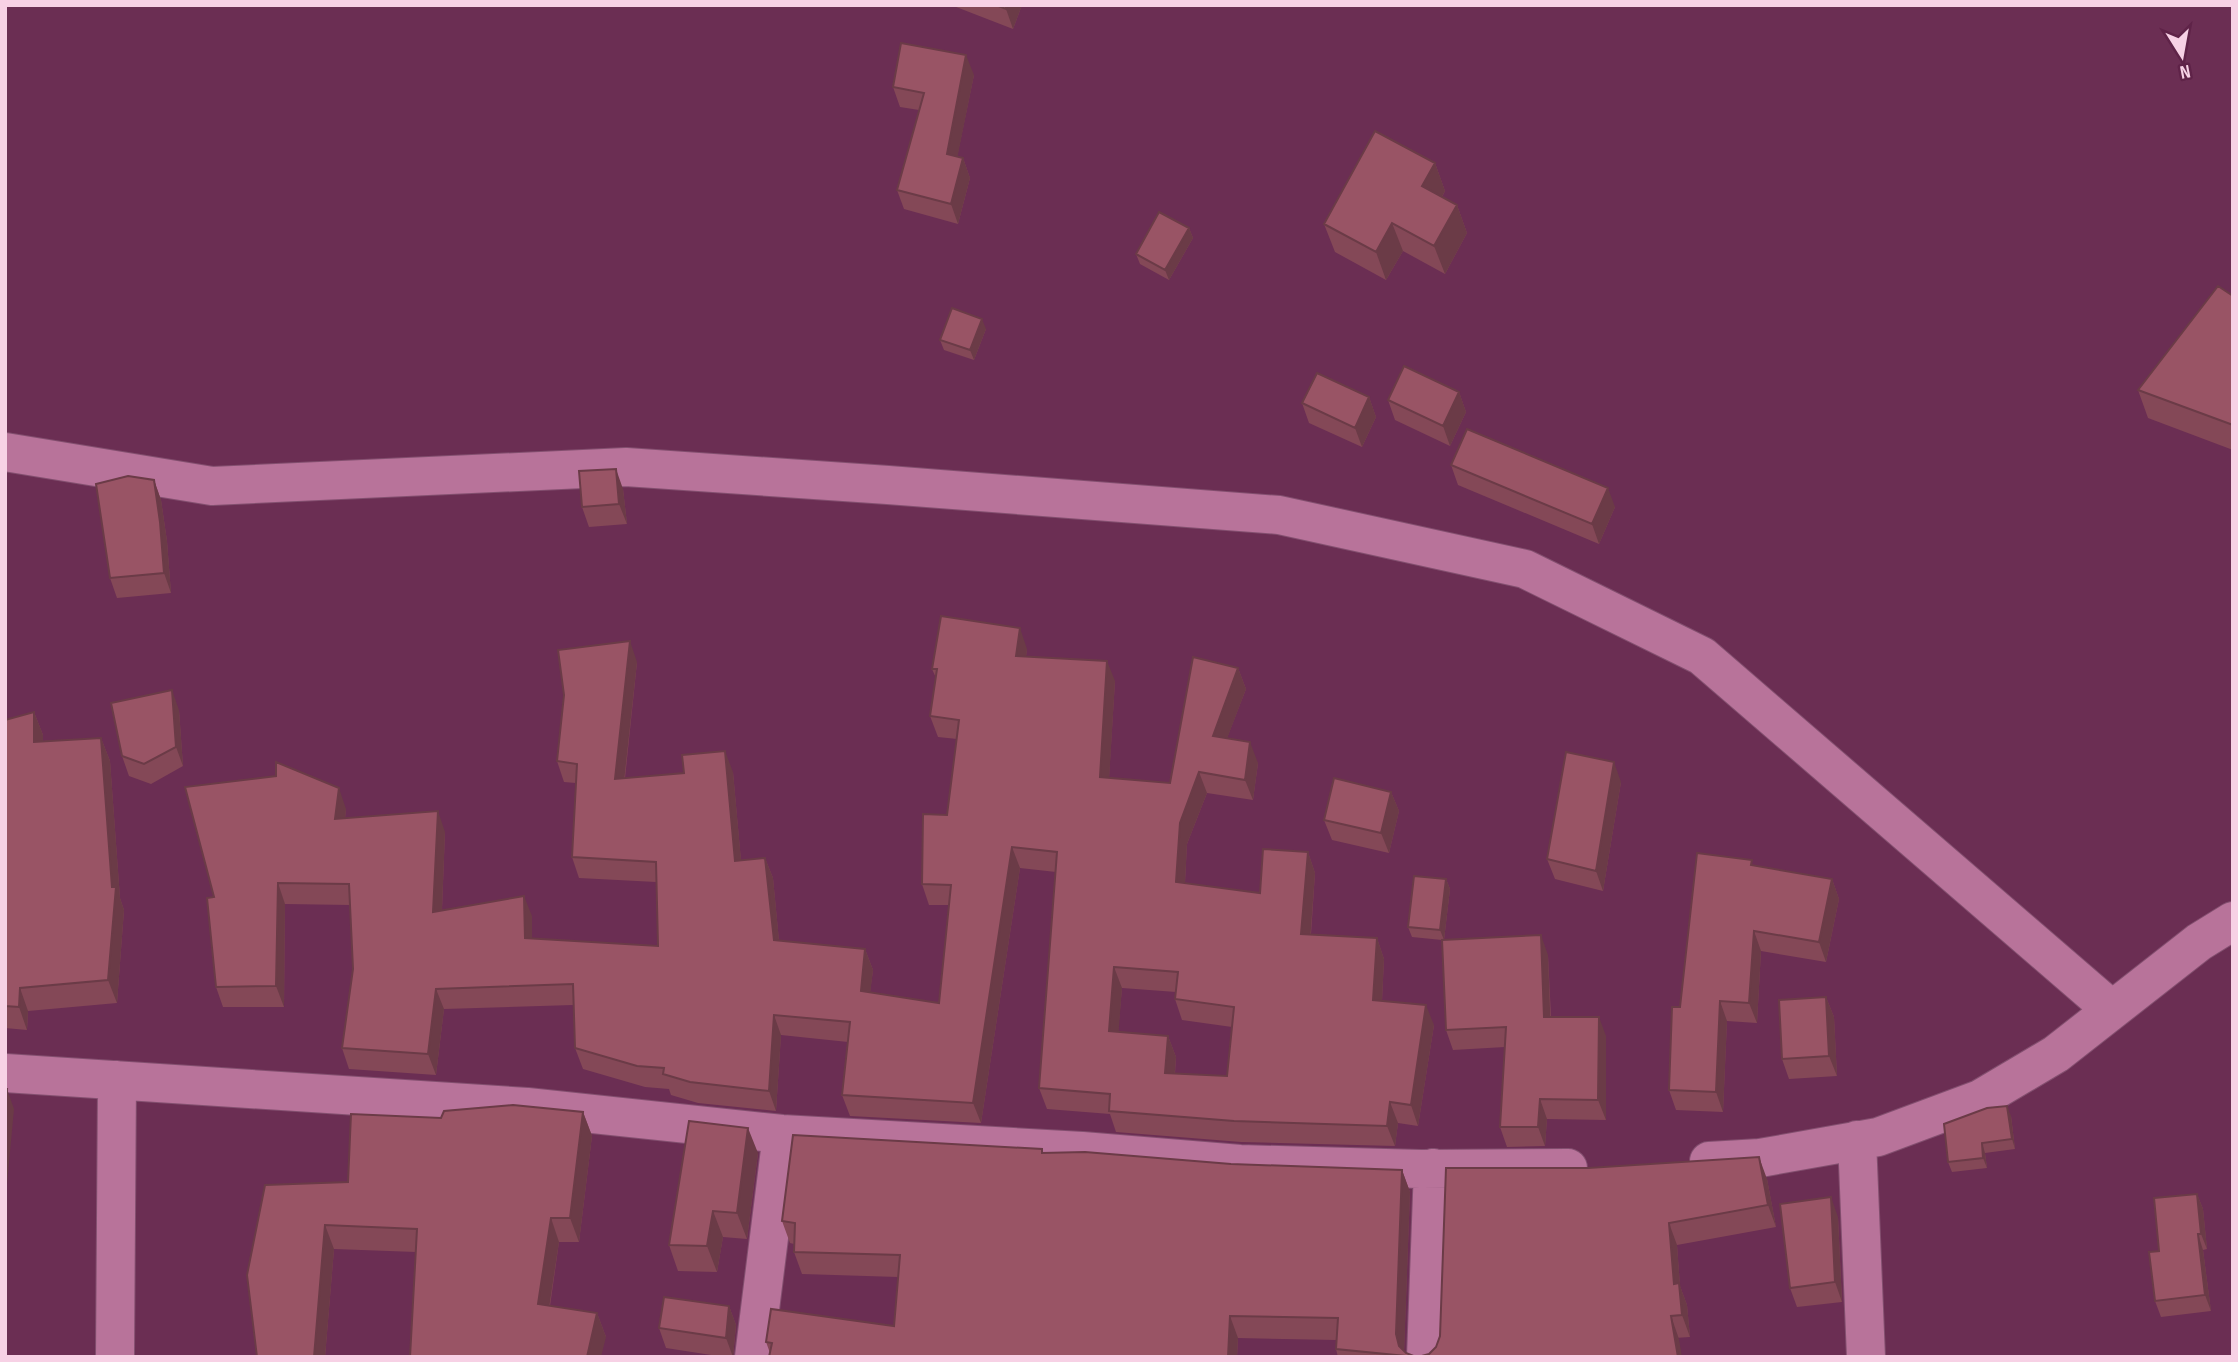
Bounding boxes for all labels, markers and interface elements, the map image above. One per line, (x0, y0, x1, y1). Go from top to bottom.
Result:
north arrow (2147, 21, 2217, 91)
text: N (2178, 59, 2192, 83)

